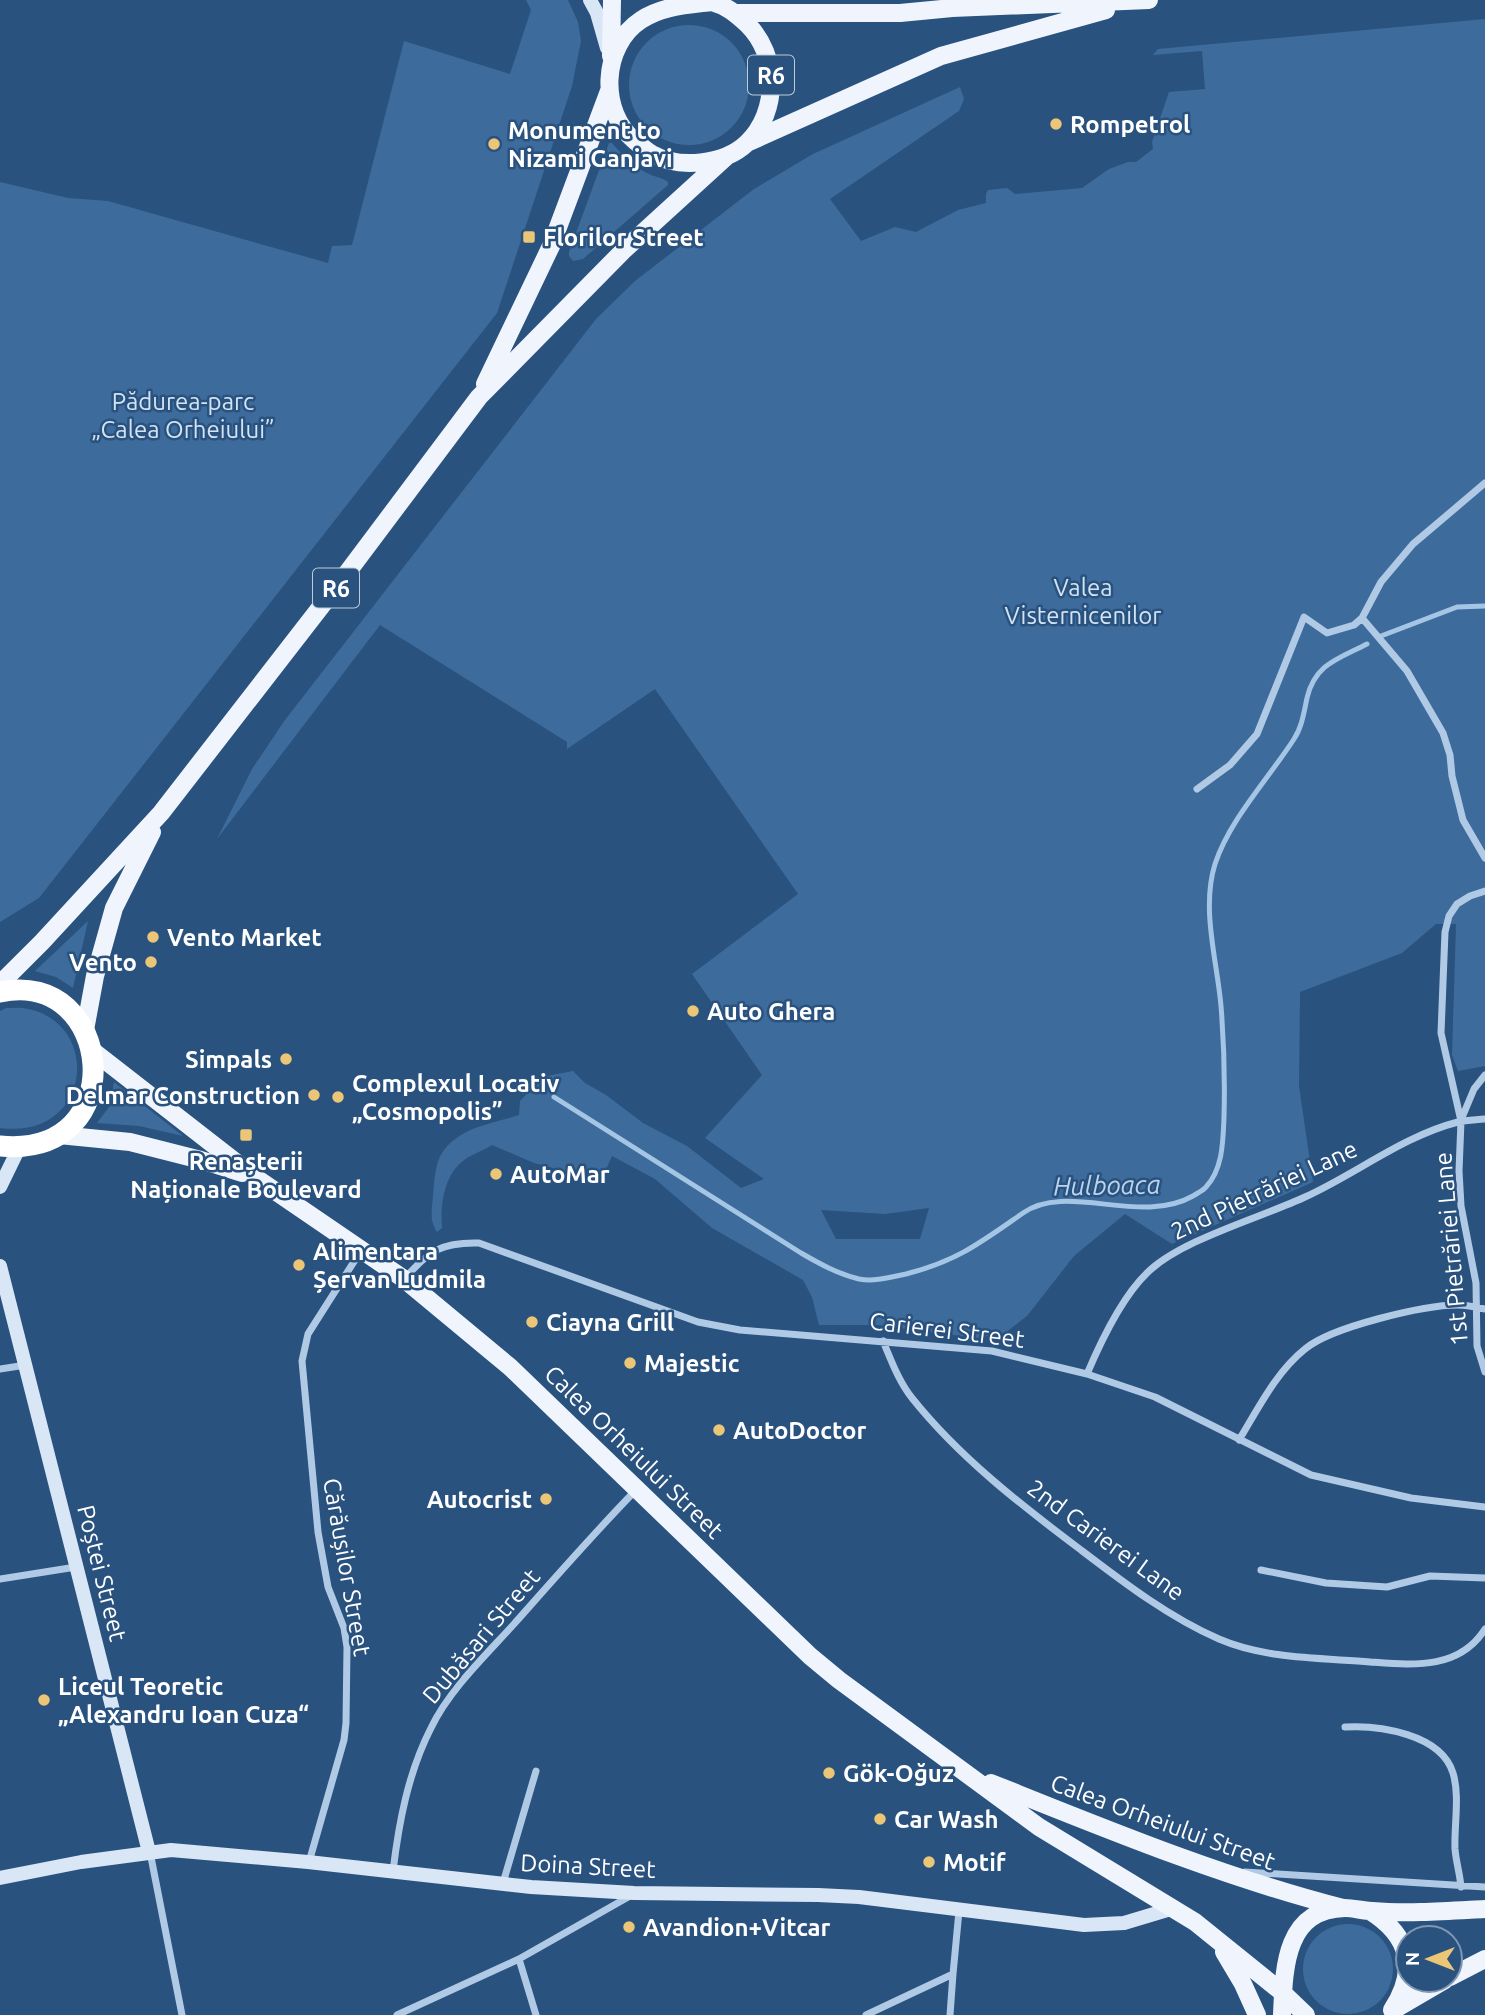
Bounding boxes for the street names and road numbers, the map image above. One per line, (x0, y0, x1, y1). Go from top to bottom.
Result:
road number: R6 (748, 55, 794, 94)
road number: R6 (313, 568, 359, 608)
street label: 2nd Pietrăriei Lane (1167, 1135, 1361, 1245)
street label: 1st Pietrăriei Lane (1429, 1151, 1473, 1347)
street label: Carierei Street (868, 1307, 1027, 1353)
street label: Calea Orheiului Street (539, 1360, 729, 1544)
street label: 2nd Carierei Lane (1022, 1474, 1190, 1606)
street label: Cărăușilor Street (318, 1476, 376, 1659)
street label: Poștei Street (72, 1502, 132, 1644)
street label: Dubăsari Street (417, 1563, 545, 1709)
street label: Calea Orheiului Street (1047, 1769, 1279, 1875)
street label: Doina Street (520, 1849, 657, 1883)

